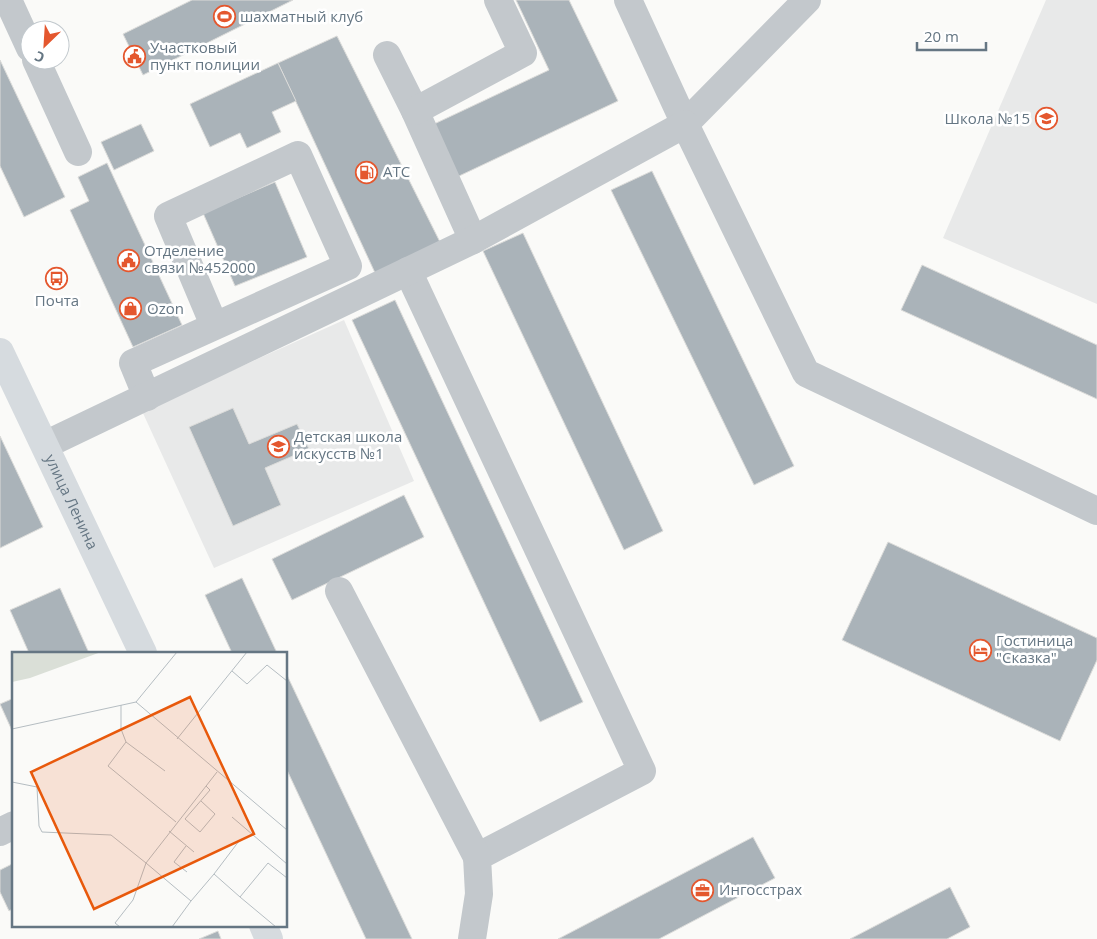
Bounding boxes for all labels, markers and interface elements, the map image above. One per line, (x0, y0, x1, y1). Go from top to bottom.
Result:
sports icon: шахматный клуб (212, 5, 236, 29)
place label: шахматный клуб (240, 6, 363, 26)
north arrow (20, 20, 70, 70)
scale bar (917, 20, 986, 52)
text: 20 m (924, 26, 959, 46)
place label: Участковый пункт полиции (150, 37, 260, 74)
public building icon: Участковый пункт полиции (122, 45, 146, 69)
text: С (31, 47, 47, 68)
school or university icon: Школа №15 (1034, 107, 1058, 131)
place label: Школа №15 (945, 108, 1030, 128)
fuel station icon: АТС (355, 160, 379, 184)
place label: АТС (383, 161, 410, 181)
place label: Отделение связи №452000 (144, 240, 256, 277)
public building icon: Отделение связи №452000 (116, 248, 140, 272)
bus stop icon: Почта (45, 266, 69, 290)
place label: Почта (35, 290, 79, 310)
shop icon: Ozon (119, 297, 143, 321)
place label: Ozon (147, 298, 184, 318)
place label: Детская школа искусств №1 (294, 426, 402, 463)
school or university icon: Детская школа искусств №1 (266, 434, 290, 458)
street label: улица Ленина (41, 451, 103, 552)
place label: Гостиница "Сказка" (996, 630, 1073, 667)
hotel icon: Гостиница "Сказка" (968, 638, 992, 662)
inset map (12, 652, 288, 926)
office icon: Ингосстрах (691, 878, 715, 902)
place label: Ингосстрах (719, 879, 802, 899)

